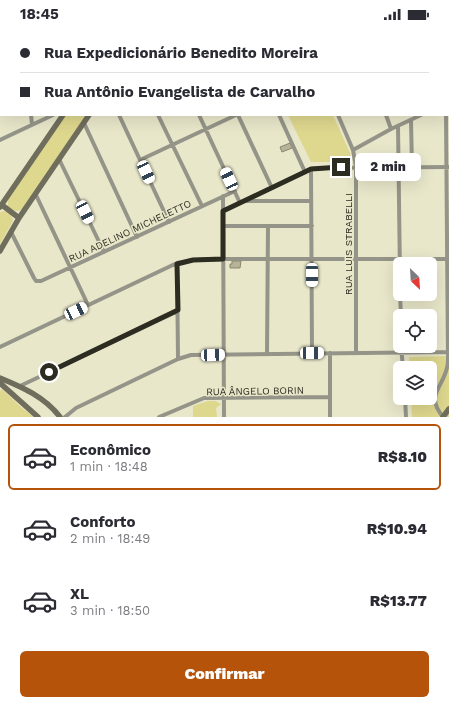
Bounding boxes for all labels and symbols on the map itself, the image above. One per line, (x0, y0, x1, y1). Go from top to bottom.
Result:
callout: 2 min (355, 153, 421, 181)
route end (332, 158, 350, 176)
car (135, 159, 157, 185)
car (218, 166, 240, 192)
street label: RUA LUIS STRABELLI (343, 193, 354, 295)
street label: RUA ADELINO MICHELETTO (67, 198, 193, 264)
car (74, 199, 96, 225)
north arrow (393, 257, 437, 301)
car (306, 263, 318, 287)
car (63, 300, 89, 322)
car (300, 347, 324, 359)
car (201, 349, 225, 361)
route start (40, 363, 58, 381)
street label: RUA ÂNGELO BORIN (206, 385, 304, 397)

